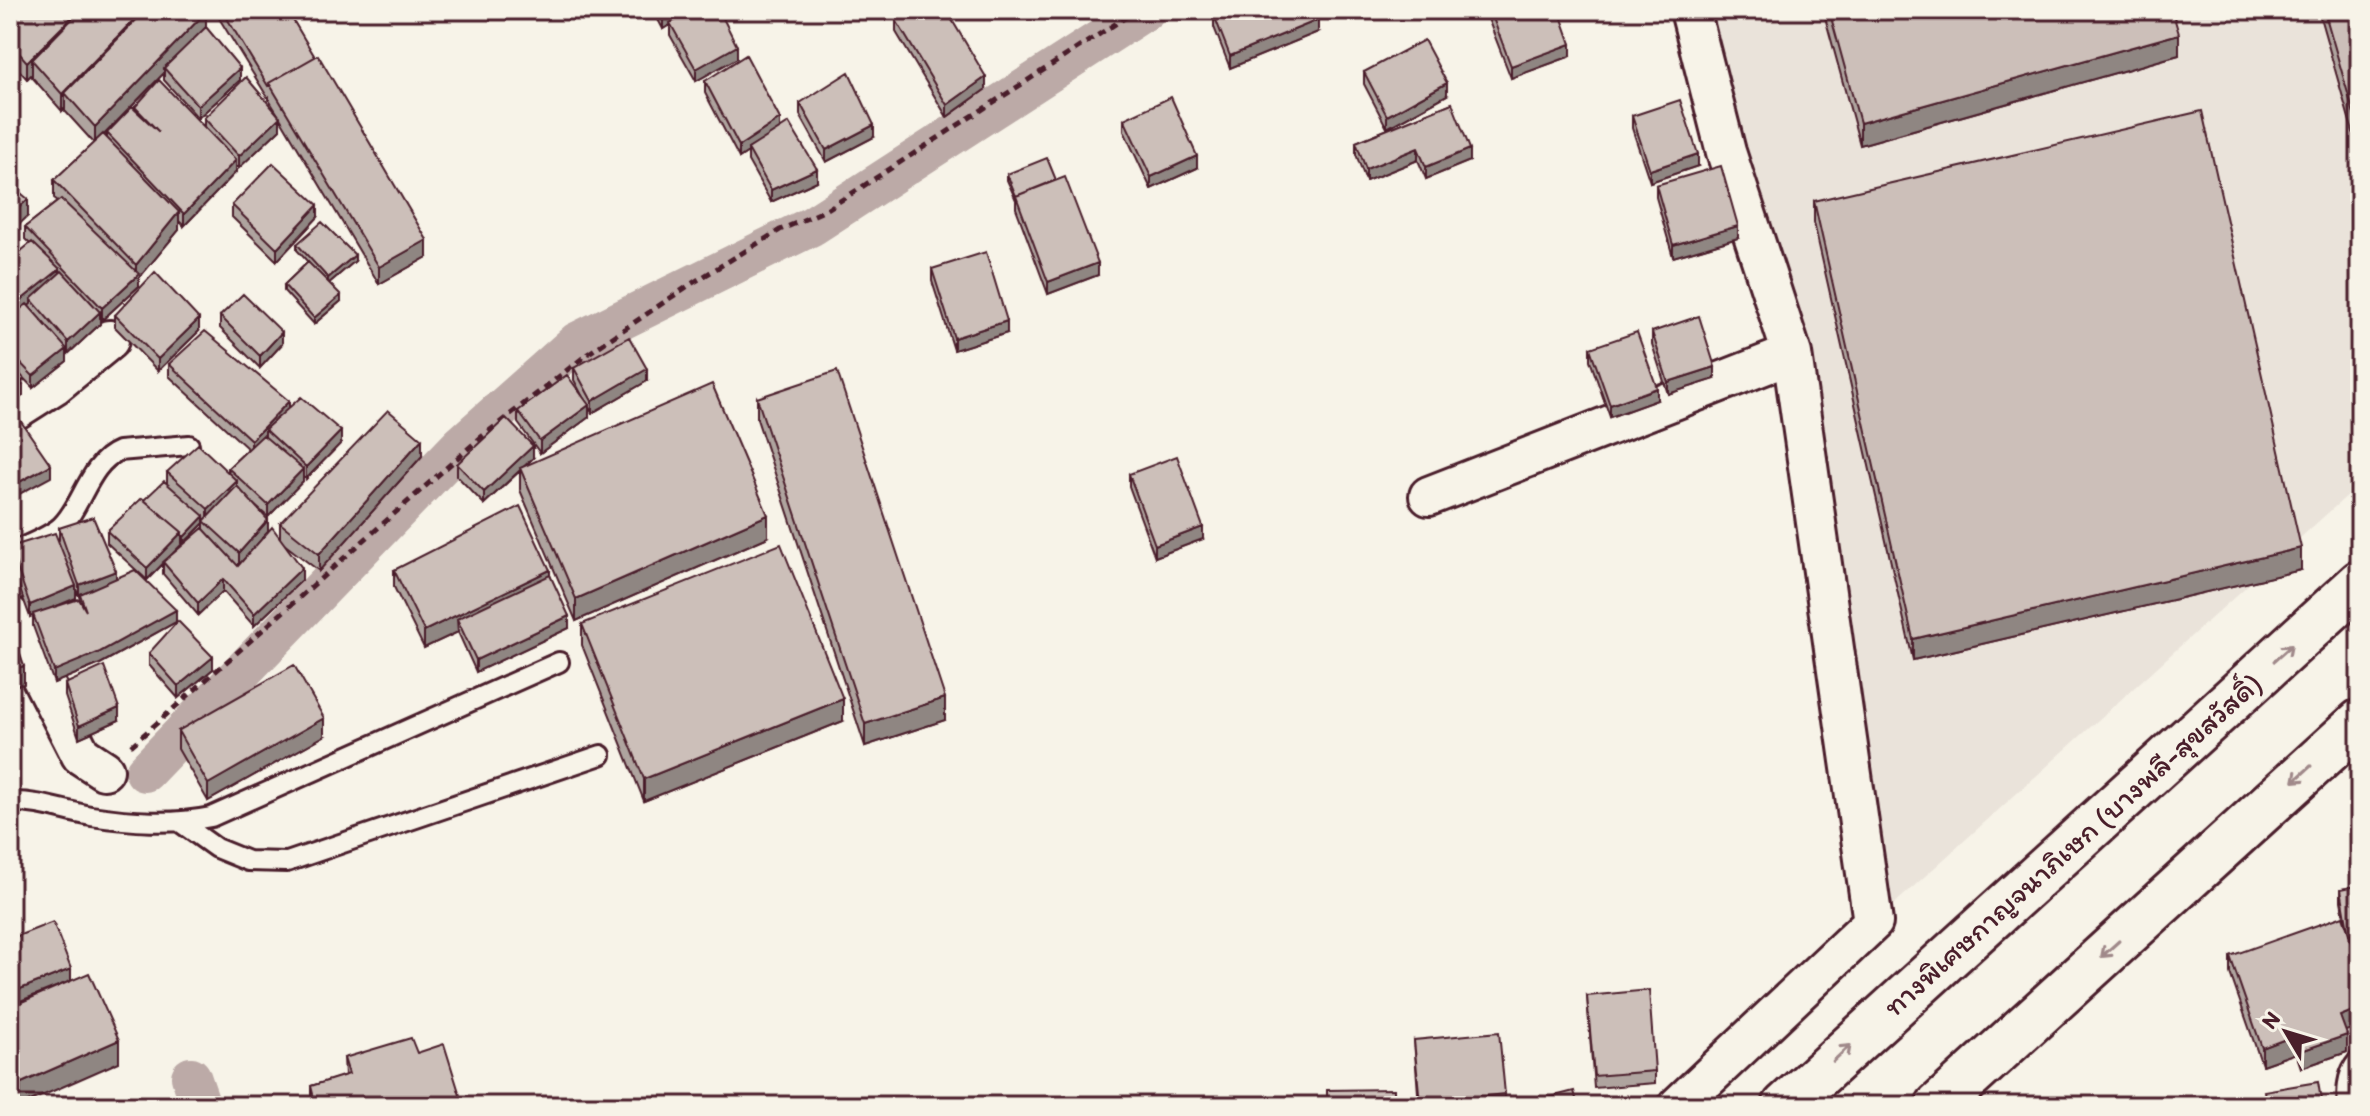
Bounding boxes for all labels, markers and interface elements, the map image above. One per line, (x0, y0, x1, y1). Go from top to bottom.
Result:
one-way arrow (2273, 644, 2293, 662)
street label: ทางพิเศษกาญจนาภิเษก (บางพลี-สุขสวัสดิ์) (1875, 664, 2270, 1025)
one-way arrow (2293, 765, 2313, 783)
one-way arrow (2100, 940, 2120, 959)
north arrow (2246, 992, 2326, 1072)
text: N (2255, 1006, 2286, 1034)
one-way arrow (1832, 1044, 1852, 1063)

